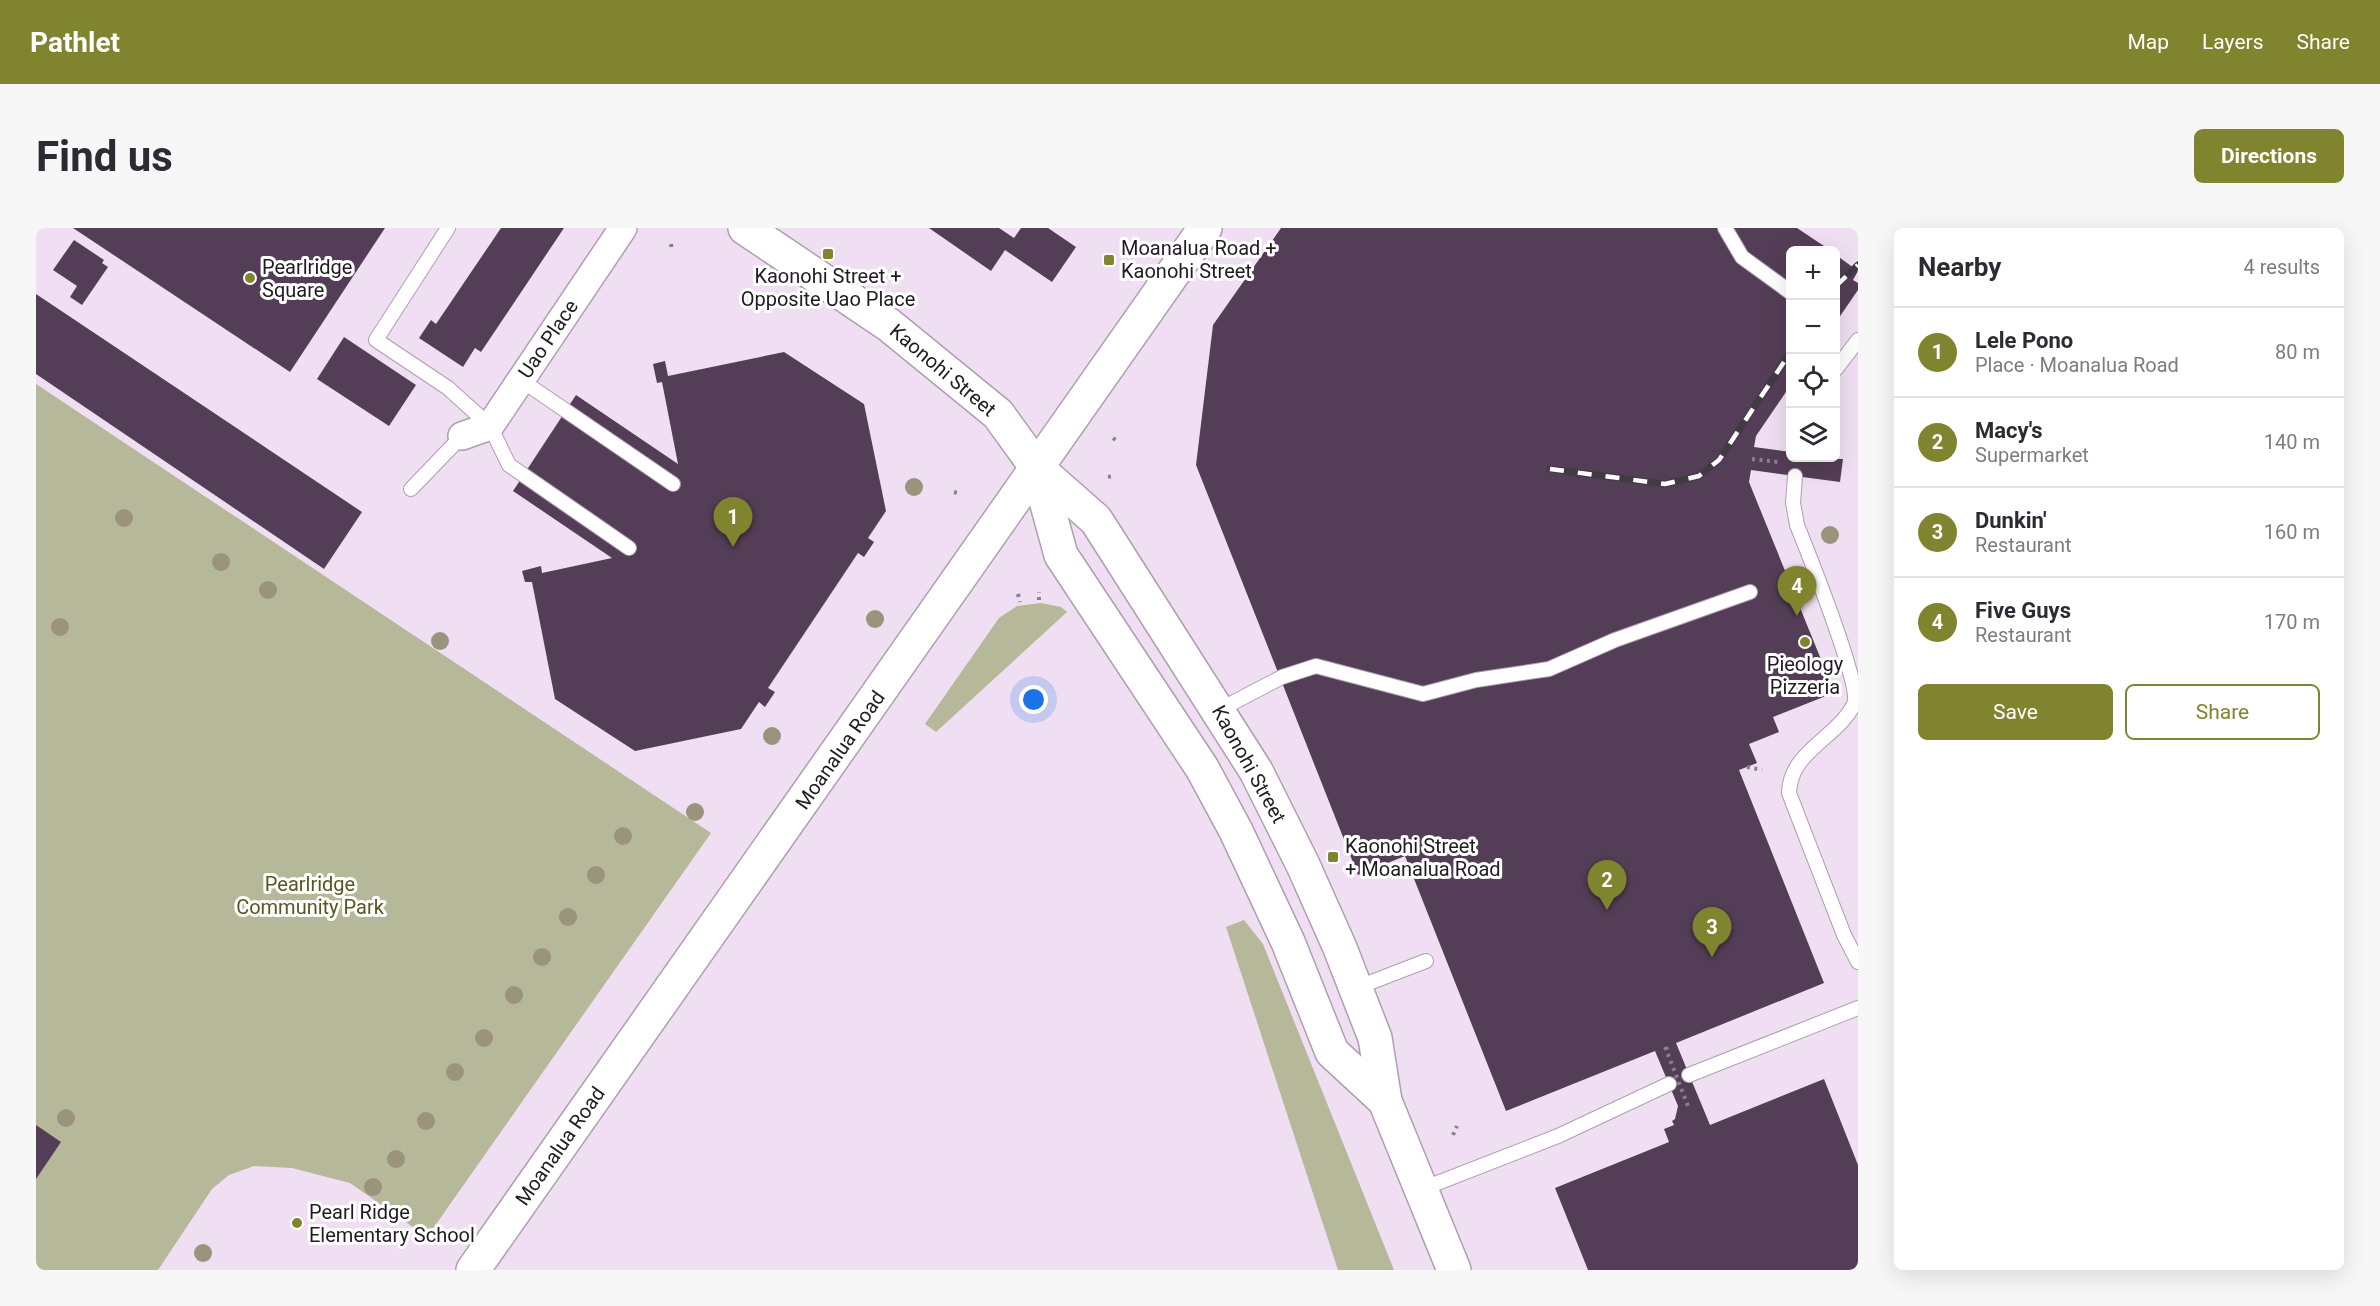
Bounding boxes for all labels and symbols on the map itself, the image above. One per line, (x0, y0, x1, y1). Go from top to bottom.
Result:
place label: Moanalua Road + Kaonohi Street (1121, 236, 1277, 283)
marker: Kaonohi Street + Opposite Uao Place (821, 247, 835, 261)
marker: Moanalua Road + Kaonohi Street (1102, 253, 1116, 267)
place label: Pearlridge Square (262, 255, 352, 302)
place label: Kaonohi Street + Opposite Uao Place (741, 264, 915, 311)
marker: Pearlridge Square (243, 271, 257, 285)
street label: Uao Place (513, 295, 583, 383)
street label: Kaonohi Street (885, 319, 1001, 421)
pin: 1 (714, 498, 752, 547)
pin: 4 (1778, 566, 1816, 616)
marker: Pieology Pizzeria (1798, 635, 1812, 649)
place label: Pieology Pizzeria (1767, 652, 1844, 699)
your location (1019, 685, 1048, 714)
street label: Moanalua Road (790, 686, 890, 814)
street label: Kaonohi Street (1207, 701, 1291, 827)
place label: Kaonohi Street + Moanalua Road (1345, 834, 1501, 881)
marker: Kaonohi Street + Moanalua Road (1326, 850, 1340, 864)
pin: 2 (1588, 860, 1626, 910)
park label: Pearlridge Community Park (236, 872, 385, 919)
pin: 3 (1692, 908, 1732, 957)
street label: Moanalua Road (510, 1082, 610, 1210)
place label: Pearl Ridge Elementary School (309, 1200, 475, 1247)
marker: Pearl Ridge Elementary School (290, 1216, 304, 1230)

